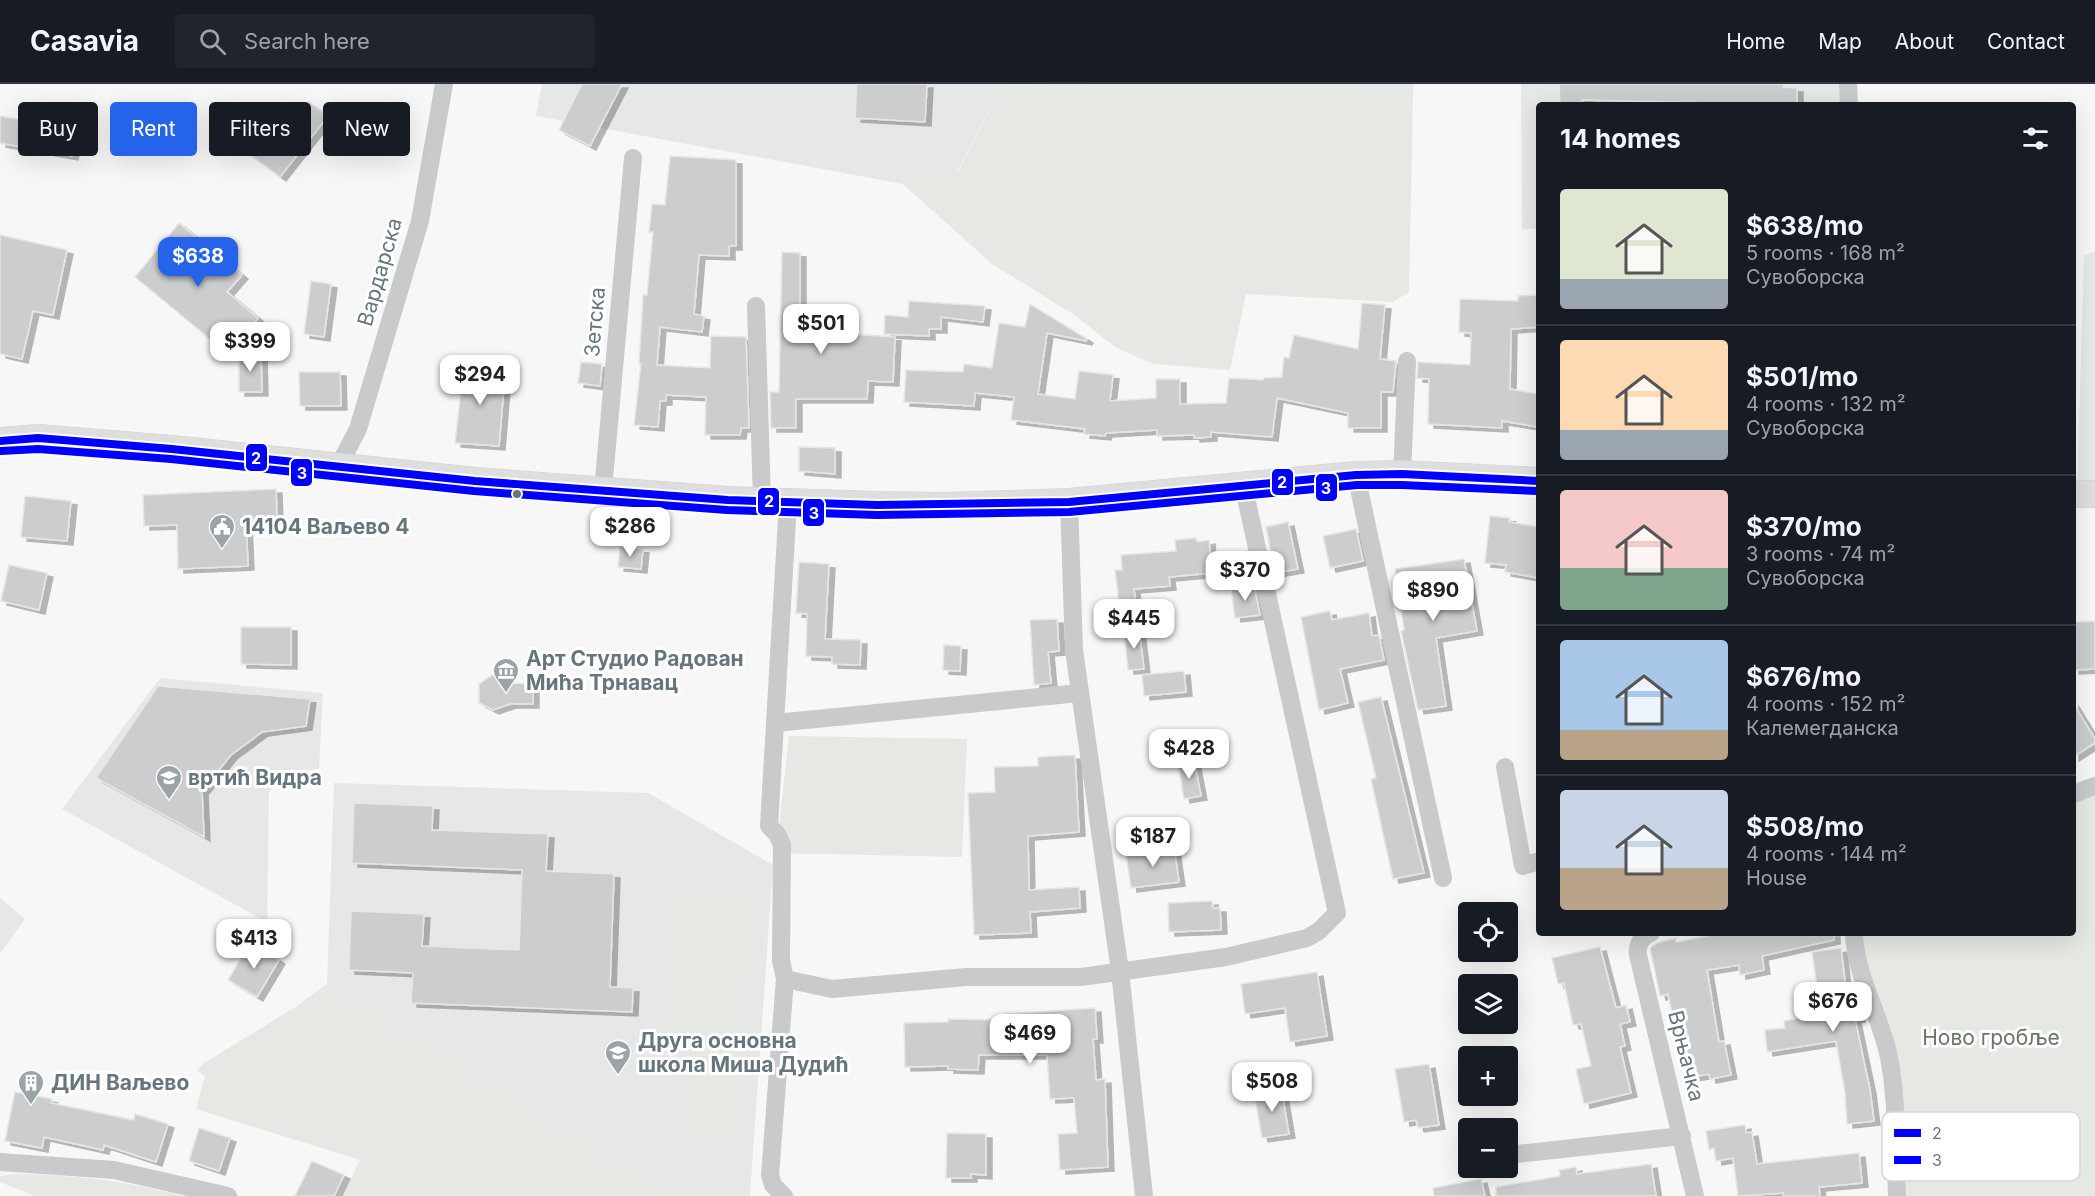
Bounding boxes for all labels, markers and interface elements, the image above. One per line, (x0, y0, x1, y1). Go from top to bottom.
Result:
search box (175, 14, 595, 68)
text: Casavia (30, 24, 139, 58)
icon: search (196, 25, 229, 58)
text: Search here (244, 28, 370, 54)
text: Home (1726, 29, 1785, 54)
text: Map (1818, 29, 1862, 54)
text: About (1895, 29, 1954, 54)
text: Contact (1987, 29, 2065, 54)
chip: Buy (18, 102, 98, 156)
chip: Rent (110, 102, 197, 156)
chip: Filters (209, 102, 311, 156)
chip: New (323, 102, 410, 156)
icon: filters (2019, 122, 2052, 155)
text: 14 homes (1560, 123, 1681, 154)
text: $638/mo (1746, 210, 1863, 241)
icon: home (1608, 213, 1680, 285)
street label: Вардарска (352, 215, 407, 329)
pin: $638 (162, 237, 234, 288)
text: 5 rooms · 168 m² (1746, 241, 1905, 265)
text: $638 (172, 244, 224, 268)
text: Сувоборска (1746, 265, 1865, 289)
street label: Зетска (579, 286, 610, 358)
pin: $501 (785, 304, 857, 355)
text: $501 (797, 311, 845, 335)
pin: $399 (214, 322, 286, 373)
text: $399 (224, 329, 276, 353)
pin: $294 (444, 355, 516, 406)
text: $501/mo (1746, 361, 1858, 392)
text: $294 (454, 362, 506, 386)
icon: home (1608, 364, 1680, 436)
text: 4 rooms · 132 m² (1746, 392, 1905, 416)
text: Сувоборска (1746, 416, 1865, 440)
line badge: 2 (245, 443, 268, 472)
text: 2 (251, 448, 261, 468)
line badge: 3 (290, 458, 313, 487)
text: 3 (297, 463, 307, 483)
line badge: 2 (1271, 468, 1294, 496)
text: 2 (1277, 472, 1287, 492)
line badge: 3 (1315, 473, 1338, 502)
text: 3 (1321, 478, 1331, 498)
line badge: 2 (757, 487, 780, 516)
unlabelled marker (511, 488, 523, 500)
text: 2 (764, 491, 774, 511)
line badge: 3 (802, 498, 825, 527)
text: 3 (809, 503, 819, 523)
pin: $286 (594, 507, 666, 558)
text: $370/mo (1746, 511, 1862, 542)
public building icon: 14104 Ваљево 4 (207, 512, 237, 550)
place label: 14104 Ваљево 4 (242, 514, 409, 539)
text: $286 (604, 514, 656, 538)
icon: home (1608, 514, 1680, 586)
text: 3 rooms · 74 m² (1746, 542, 1895, 566)
pin: $370 (1209, 551, 1281, 602)
text: $370 (1220, 558, 1270, 582)
text: Сувоборска (1746, 566, 1865, 590)
pin: $890 (1397, 571, 1469, 622)
text: $890 (1407, 578, 1459, 602)
pin: $445 (1098, 599, 1170, 650)
text: $445 (1108, 606, 1160, 630)
place label: Арт Студио Радован Мића Трнавац (526, 646, 744, 695)
museum icon: Арт Студио Радован Мића Трнавац (491, 656, 521, 694)
text: $676/mo (1746, 661, 1861, 692)
icon: home (1608, 664, 1680, 736)
text: 4 rooms · 152 m² (1746, 692, 1905, 716)
text: Калемегданска (1746, 716, 1899, 740)
pin: $428 (1153, 729, 1225, 780)
text: $428 (1163, 736, 1215, 760)
school or university icon: вртић Видра (154, 763, 184, 801)
place label: вртић Видра (188, 765, 322, 790)
text: $508/mo (1746, 811, 1864, 842)
icon: home (1608, 814, 1680, 886)
pin: $187 (1117, 817, 1189, 868)
text: $187 (1130, 824, 1176, 848)
text: 4 rooms · 144 m² (1746, 842, 1907, 866)
text: House (1746, 866, 1807, 890)
map controls (1458, 902, 1518, 1178)
button: locate (1458, 902, 1518, 962)
pin: $413 (218, 919, 290, 970)
text: $413 (230, 926, 278, 950)
button: layers (1458, 974, 1518, 1034)
pin: $676 (1797, 982, 1869, 1033)
text: $676 (1808, 989, 1858, 1013)
street label: Врњачка (1663, 1008, 1710, 1104)
pin: $469 (994, 1014, 1066, 1065)
text: $469 (1004, 1021, 1056, 1045)
park label: Ново гробље (1922, 1025, 2060, 1050)
place label: Друга основна школа Миша Дудић (638, 1028, 849, 1077)
school or university icon: Друга основна школа Миша Дудић (603, 1038, 633, 1076)
button: + (1458, 1046, 1518, 1106)
pin: $508 (1236, 1062, 1308, 1113)
building icon: ДИН Ваљево (16, 1068, 46, 1106)
text: $508 (1246, 1069, 1298, 1093)
place label: ДИН Ваљево (51, 1070, 189, 1095)
legend (1882, 1112, 2080, 1181)
button: − (1458, 1118, 1518, 1178)
text: 2 (1932, 1123, 1942, 1143)
text: 3 (1932, 1150, 1942, 1170)

